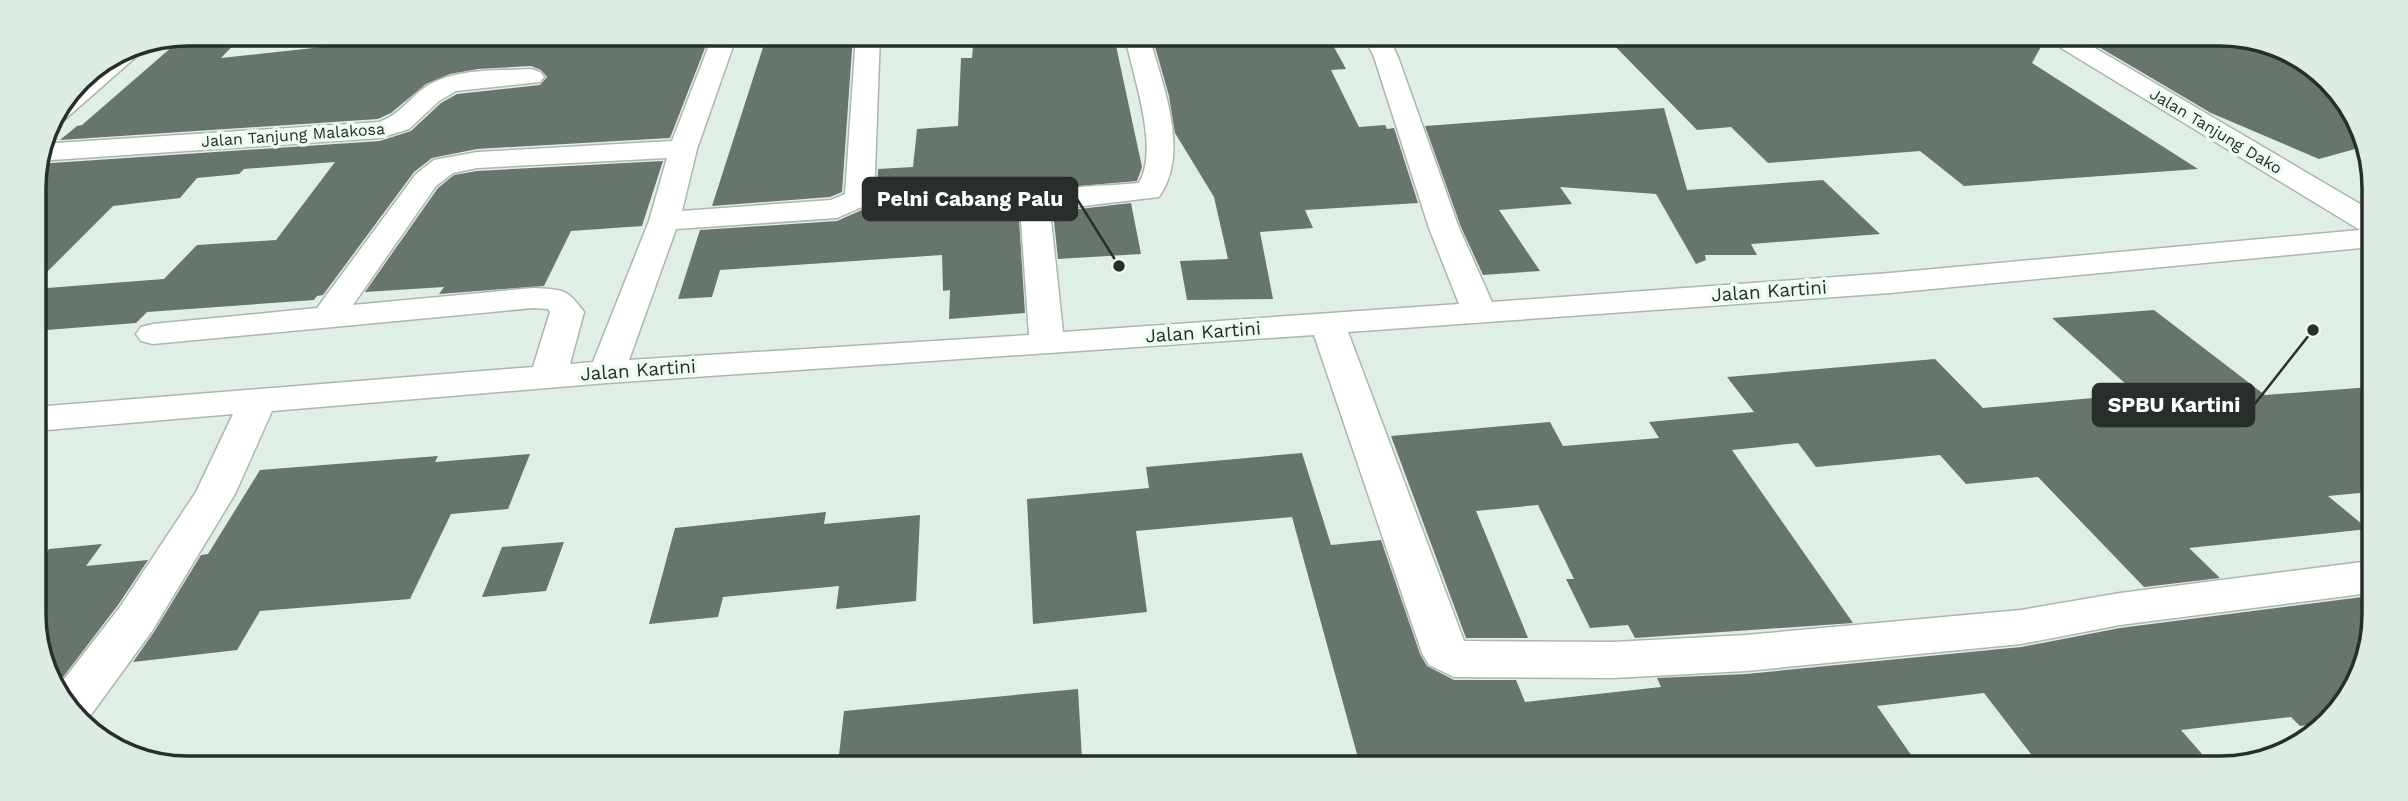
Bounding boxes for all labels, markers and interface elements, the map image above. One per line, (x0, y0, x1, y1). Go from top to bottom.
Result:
street label: Jalan Tanjung Dako (2147, 84, 2285, 178)
street label: Jalan Tanjung Malakosa (200, 119, 386, 151)
callout: Pelni Cabang Palu (863, 178, 1077, 220)
text: Pelni Cabang Palu (877, 186, 1063, 211)
street label: Jalan Kartini (1710, 275, 1828, 307)
street label: Jalan Kartini (1144, 316, 1262, 348)
street label: Jalan Kartini (579, 354, 697, 386)
callout: SPBU Kartini (2093, 384, 2254, 426)
text: SPBU Kartini (2108, 392, 2240, 417)

